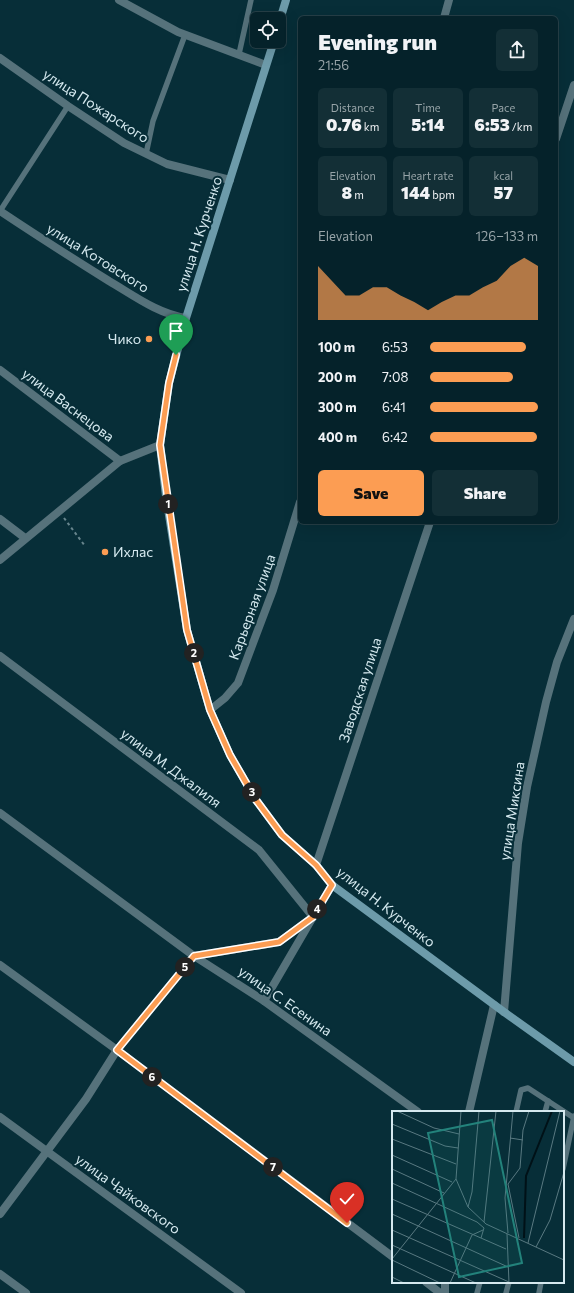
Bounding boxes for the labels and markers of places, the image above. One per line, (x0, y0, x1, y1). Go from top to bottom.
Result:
pin (159, 314, 193, 355)
place label: Чико (108, 330, 141, 347)
marker: Чико (144, 334, 154, 344)
pin: 1 (158, 494, 178, 514)
place label: Ихлас (113, 543, 153, 560)
marker: Ихлас (100, 547, 110, 557)
pin: 2 (184, 643, 204, 663)
pin: 3 (242, 782, 262, 802)
pin: 4 (307, 899, 327, 919)
pin: 5 (175, 957, 195, 977)
pin: 6 (142, 1067, 162, 1087)
pin: 7 (263, 1157, 283, 1177)
pin (330, 1182, 364, 1223)

